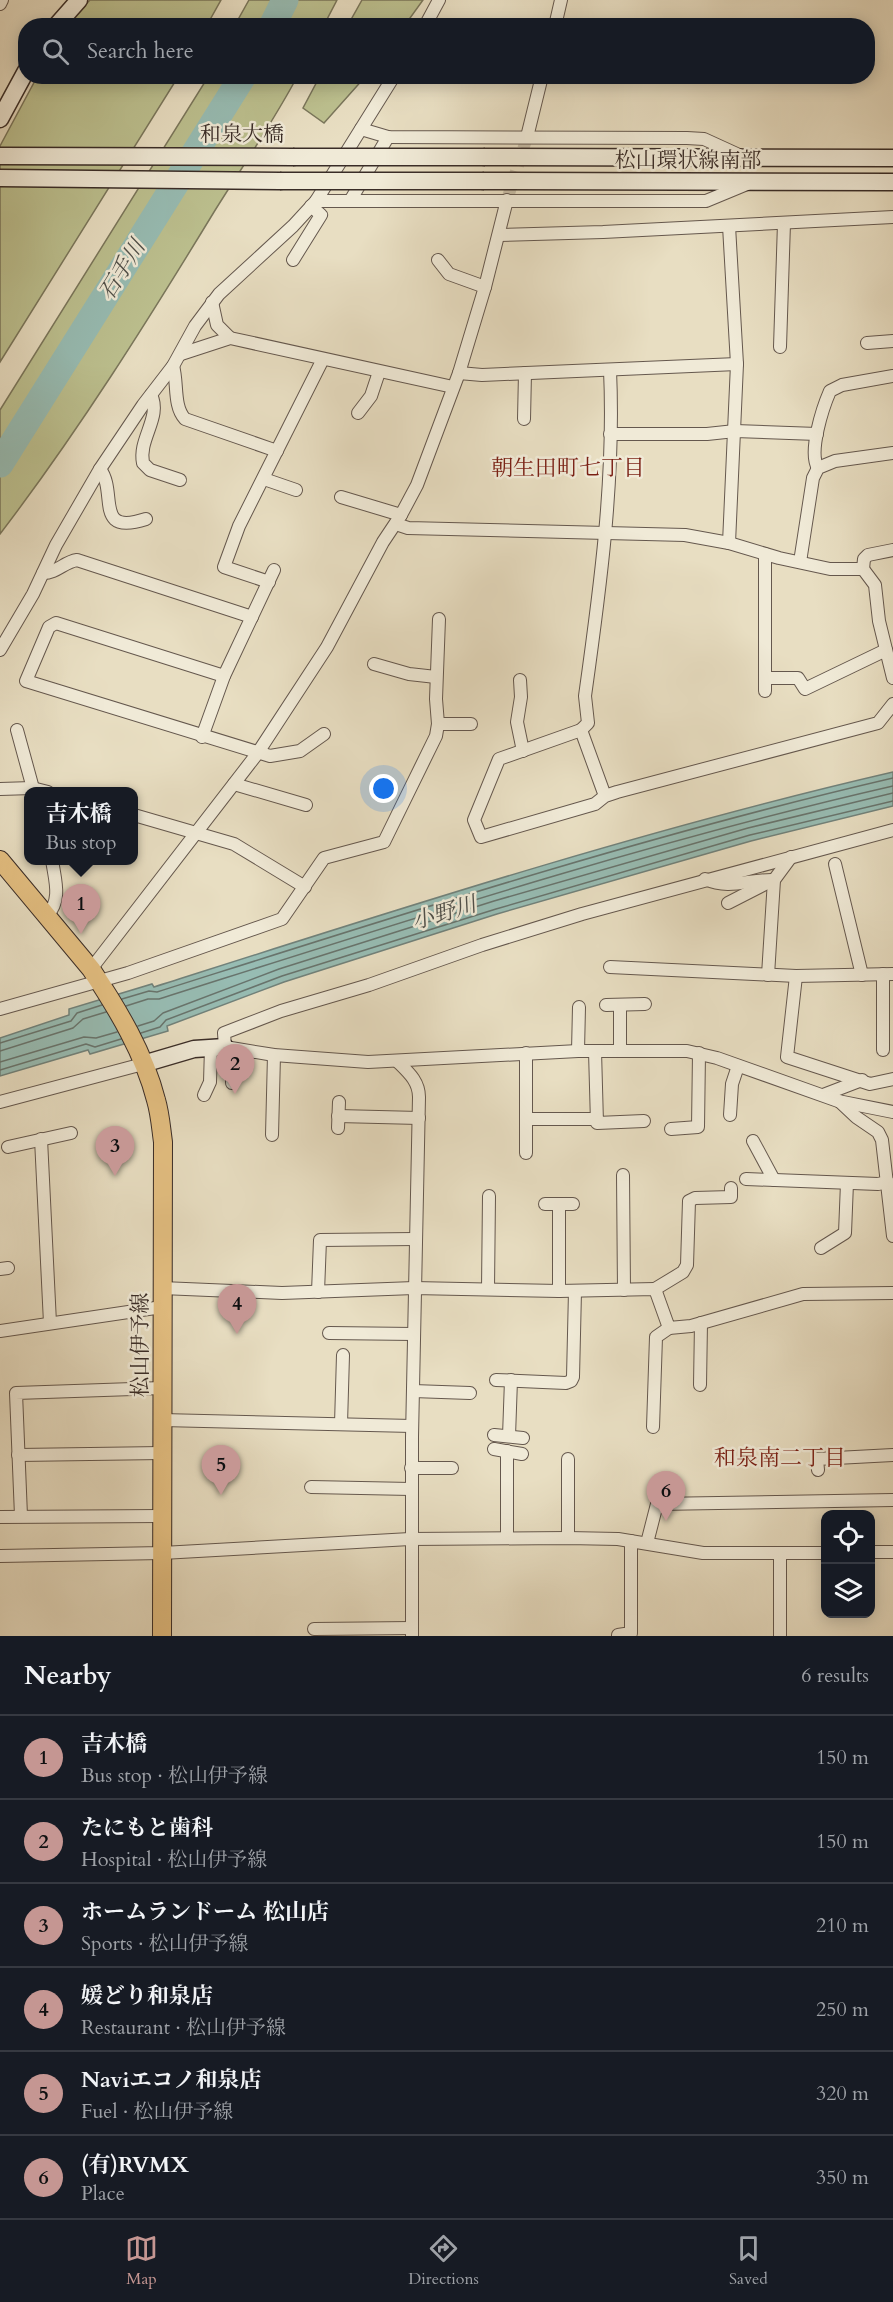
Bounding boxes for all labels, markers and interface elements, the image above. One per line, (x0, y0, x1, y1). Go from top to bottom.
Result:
search box (18, 18, 875, 84)
icon: search (39, 35, 72, 68)
text: Search here (87, 36, 194, 66)
street label: 和泉大橋 (200, 120, 284, 149)
street label: 松山環状線南部 (615, 146, 762, 175)
water label: 石手川 (92, 232, 153, 306)
district label: 朝生田町七丁目 (491, 453, 645, 483)
your location (369, 774, 398, 803)
popup (24, 787, 138, 865)
text: 吉木橋 (45, 799, 111, 829)
text: Bus stop (45, 829, 117, 856)
pin: 1 (62, 884, 100, 934)
water label: 小野川 (408, 888, 482, 937)
pin: 2 (216, 1044, 254, 1094)
pin: 3 (96, 1126, 134, 1176)
pin: 4 (218, 1284, 256, 1334)
street label: 松山伊予線 (126, 1293, 155, 1398)
district label: 和泉南二丁目 (714, 1443, 846, 1473)
pin: 5 (202, 1446, 240, 1495)
pin: 6 (646, 1472, 686, 1521)
map controls (821, 1510, 875, 1618)
button: locate (821, 1510, 875, 1564)
button: layers (821, 1564, 875, 1618)
text: Nearby (24, 1658, 112, 1693)
text: 6 results (801, 1662, 869, 1689)
text: 吉木橋 (81, 1729, 147, 1759)
text: 1 (38, 1744, 49, 1771)
text: 150 m (816, 1744, 869, 1771)
text: Bus stop · 松山伊予線 (81, 1762, 268, 1789)
text: たにもと歯科 (81, 1813, 213, 1843)
text: 2 (38, 1828, 49, 1855)
text: 150 m (816, 1828, 869, 1855)
text: Hospital · 松山伊予線 (81, 1846, 267, 1873)
text: ホームランドーム 松山店 (81, 1897, 329, 1927)
text: 3 (38, 1912, 49, 1939)
text: 210 m (816, 1912, 869, 1939)
text: Sports · 松山伊予線 (81, 1930, 249, 1957)
text: 媛どり和泉店 (81, 1981, 213, 2011)
text: 4 (38, 1996, 49, 2023)
text: 250 m (816, 1996, 869, 2023)
text: Restaurant · 松山伊予線 (81, 2014, 286, 2041)
text: Naviエコノ和泉店 (81, 2065, 261, 2095)
text: 5 (38, 2080, 49, 2107)
text: 320 m (816, 2080, 869, 2107)
text: Fuel · 松山伊予線 (81, 2098, 233, 2125)
text: (有)RVMX (81, 2150, 189, 2180)
text: 6 (38, 2164, 49, 2191)
text: 350 m (816, 2164, 869, 2191)
text: Place (81, 2180, 125, 2207)
tab: Map (125, 2232, 158, 2290)
tab: Directions (408, 2232, 479, 2290)
tab: Saved (729, 2232, 768, 2290)

